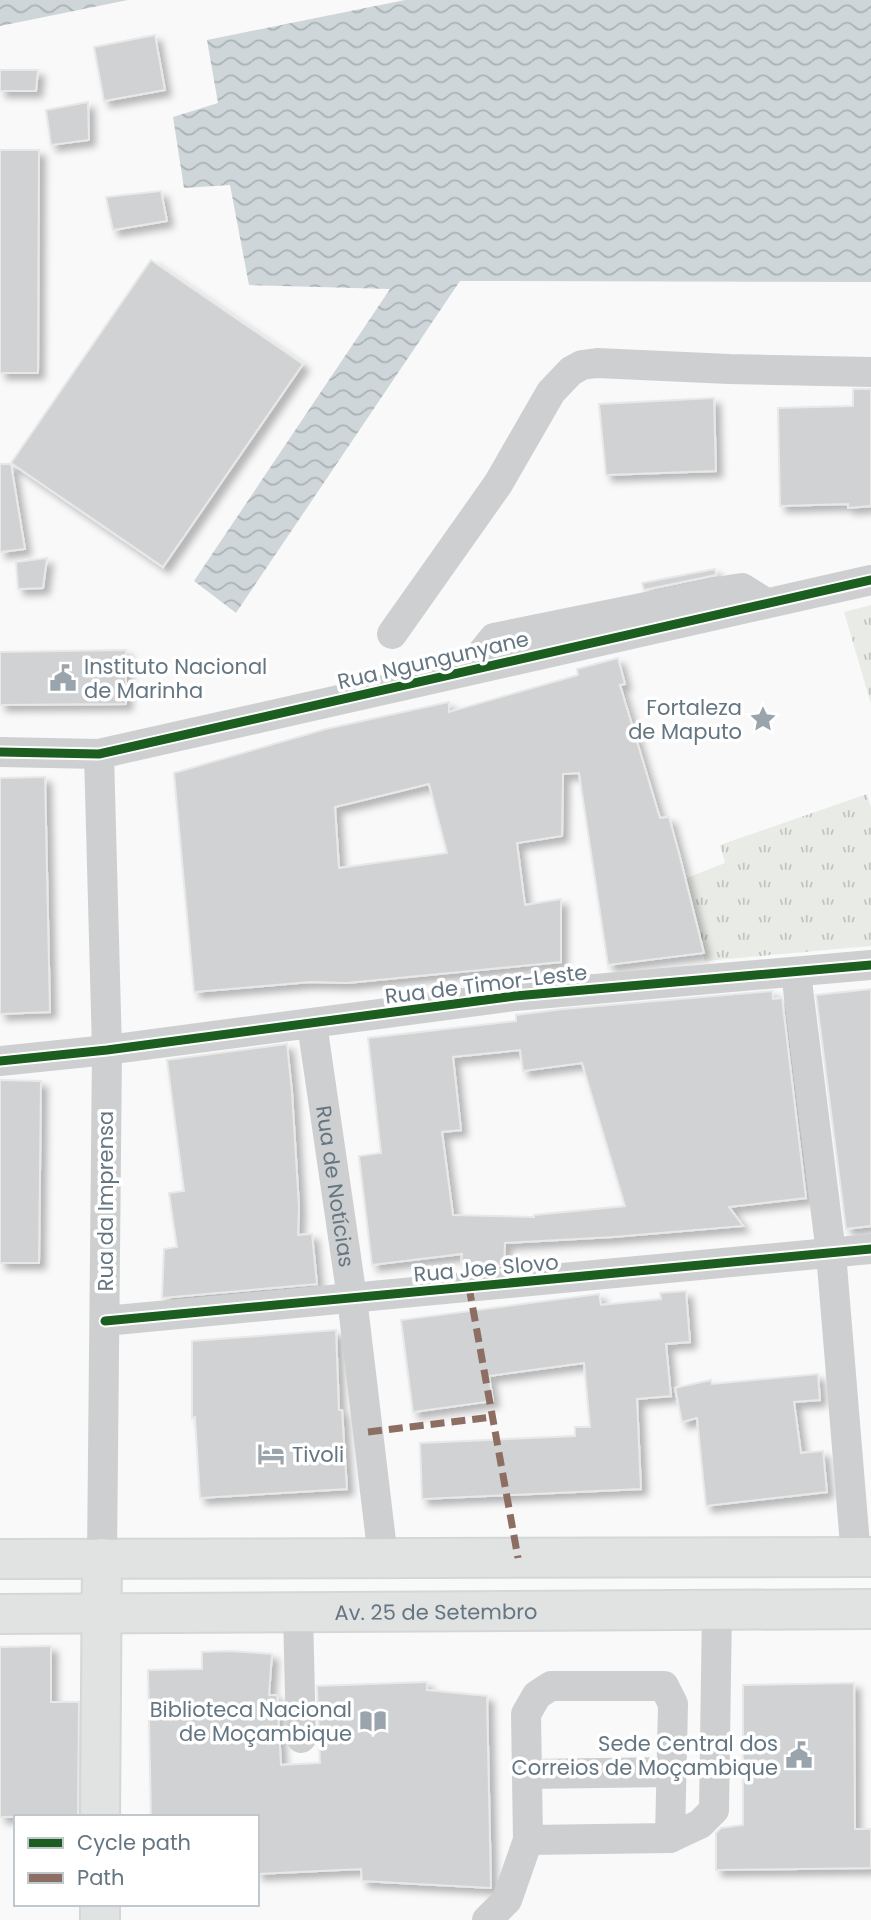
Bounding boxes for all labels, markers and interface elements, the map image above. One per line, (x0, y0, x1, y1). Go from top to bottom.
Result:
street label: Rua Ngungunyane (335, 624, 531, 696)
place label: Instituto Nacional de Marinha (84, 652, 267, 705)
public building icon: Instituto Nacional de Marinha (48, 663, 78, 693)
place label: Fortaleza de Maputo (628, 693, 742, 746)
place icon: Fortaleza de Maputo (748, 704, 778, 734)
street label: Rua de Timor-Leste (383, 957, 589, 1011)
street label: Rua de Notícias (310, 1104, 362, 1269)
street label: Rua da Imprensa (91, 1111, 120, 1291)
street label: Rua Joe Slovo (412, 1247, 560, 1289)
hotel icon: Tivoli (256, 1439, 286, 1469)
place label: Tivoli (292, 1440, 344, 1469)
street label: Av. 25 de Setembro (334, 1596, 538, 1627)
place label: Biblioteca Nacional de Moçambique (150, 1695, 352, 1748)
library icon: Biblioteca Nacional de Moçambique (358, 1706, 388, 1736)
place label: Sede Central dos Correios de Moçambique (512, 1729, 778, 1782)
public building icon: Sede Central dos Correios de Moçambique (784, 1740, 814, 1770)
legend (14, 1815, 259, 1906)
text: Cycle path (77, 1828, 191, 1857)
text: Path (77, 1863, 124, 1892)

